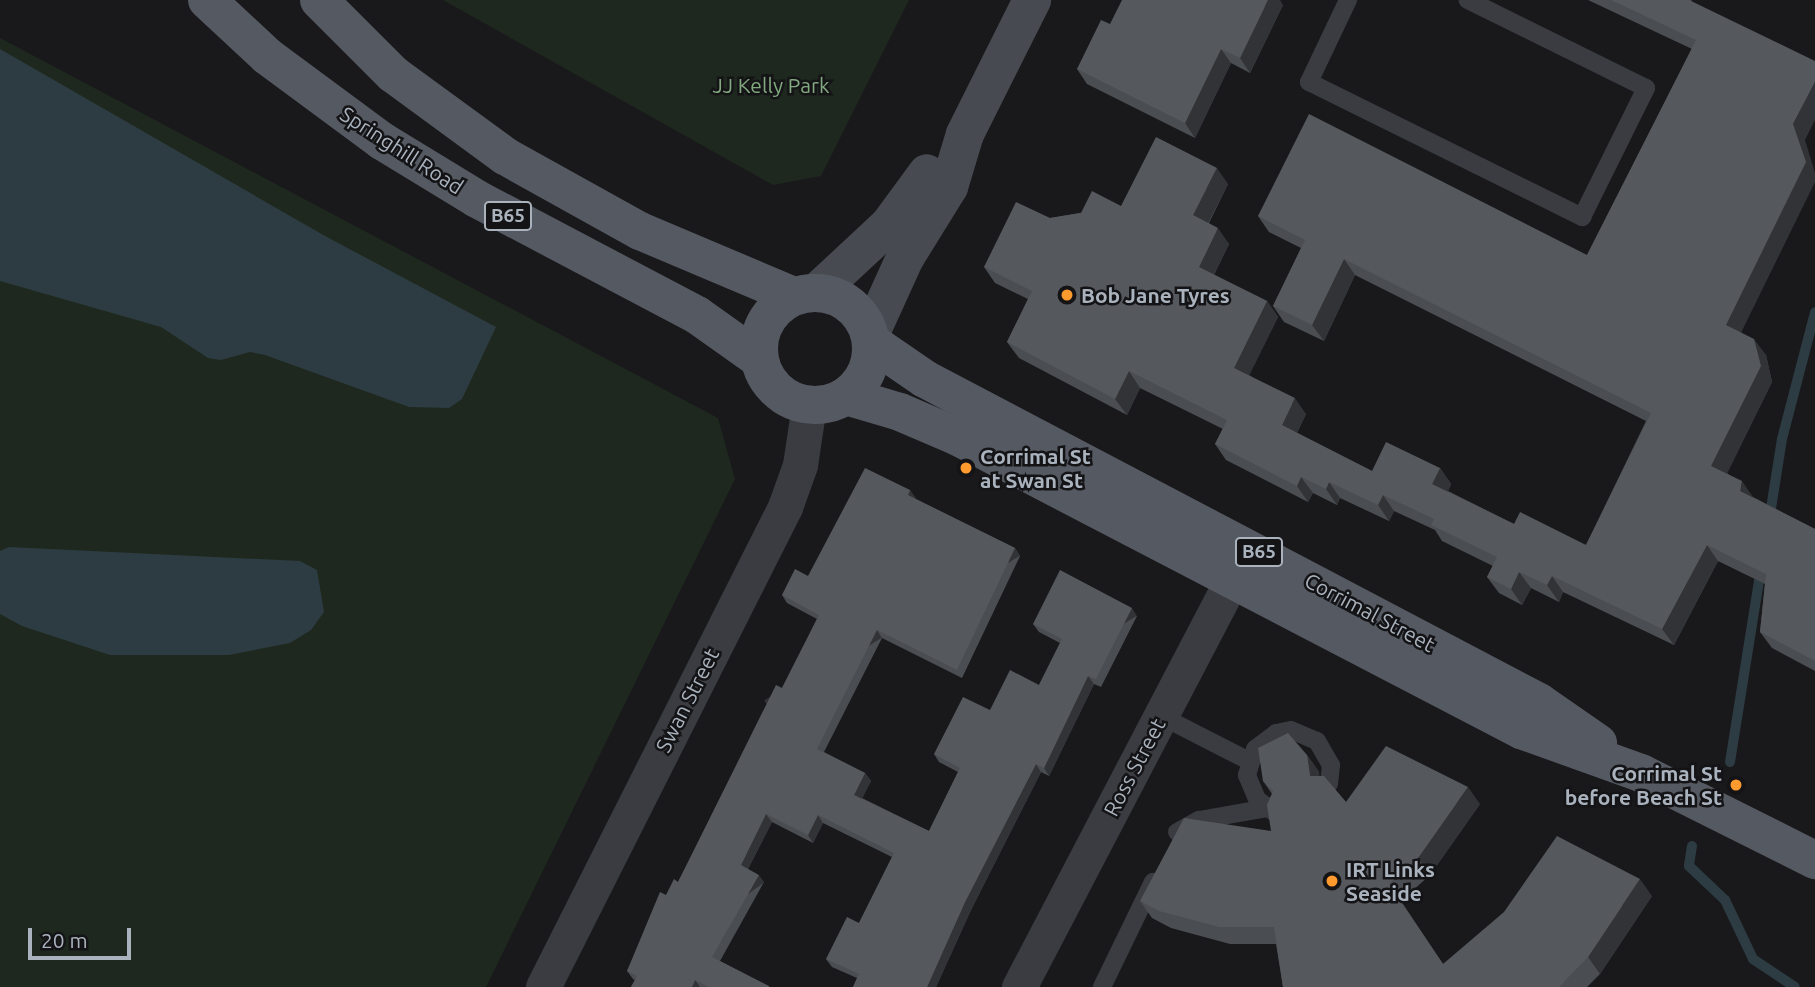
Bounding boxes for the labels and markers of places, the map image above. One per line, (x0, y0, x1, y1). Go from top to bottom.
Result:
place label: Bob Jane Tyres (1081, 282, 1230, 308)
marker: Bob Jane Tyres (1059, 287, 1075, 303)
place label: Corrimal St at Swan St (980, 443, 1091, 493)
marker: Corrimal St at Swan St (958, 460, 974, 476)
place label: Corrimal St before Beach St (1565, 760, 1722, 810)
marker: Corrimal St before Beach St (1728, 777, 1744, 793)
place label: IRT Links Seaside (1346, 856, 1435, 906)
marker: IRT Links Seaside (1324, 873, 1340, 889)

